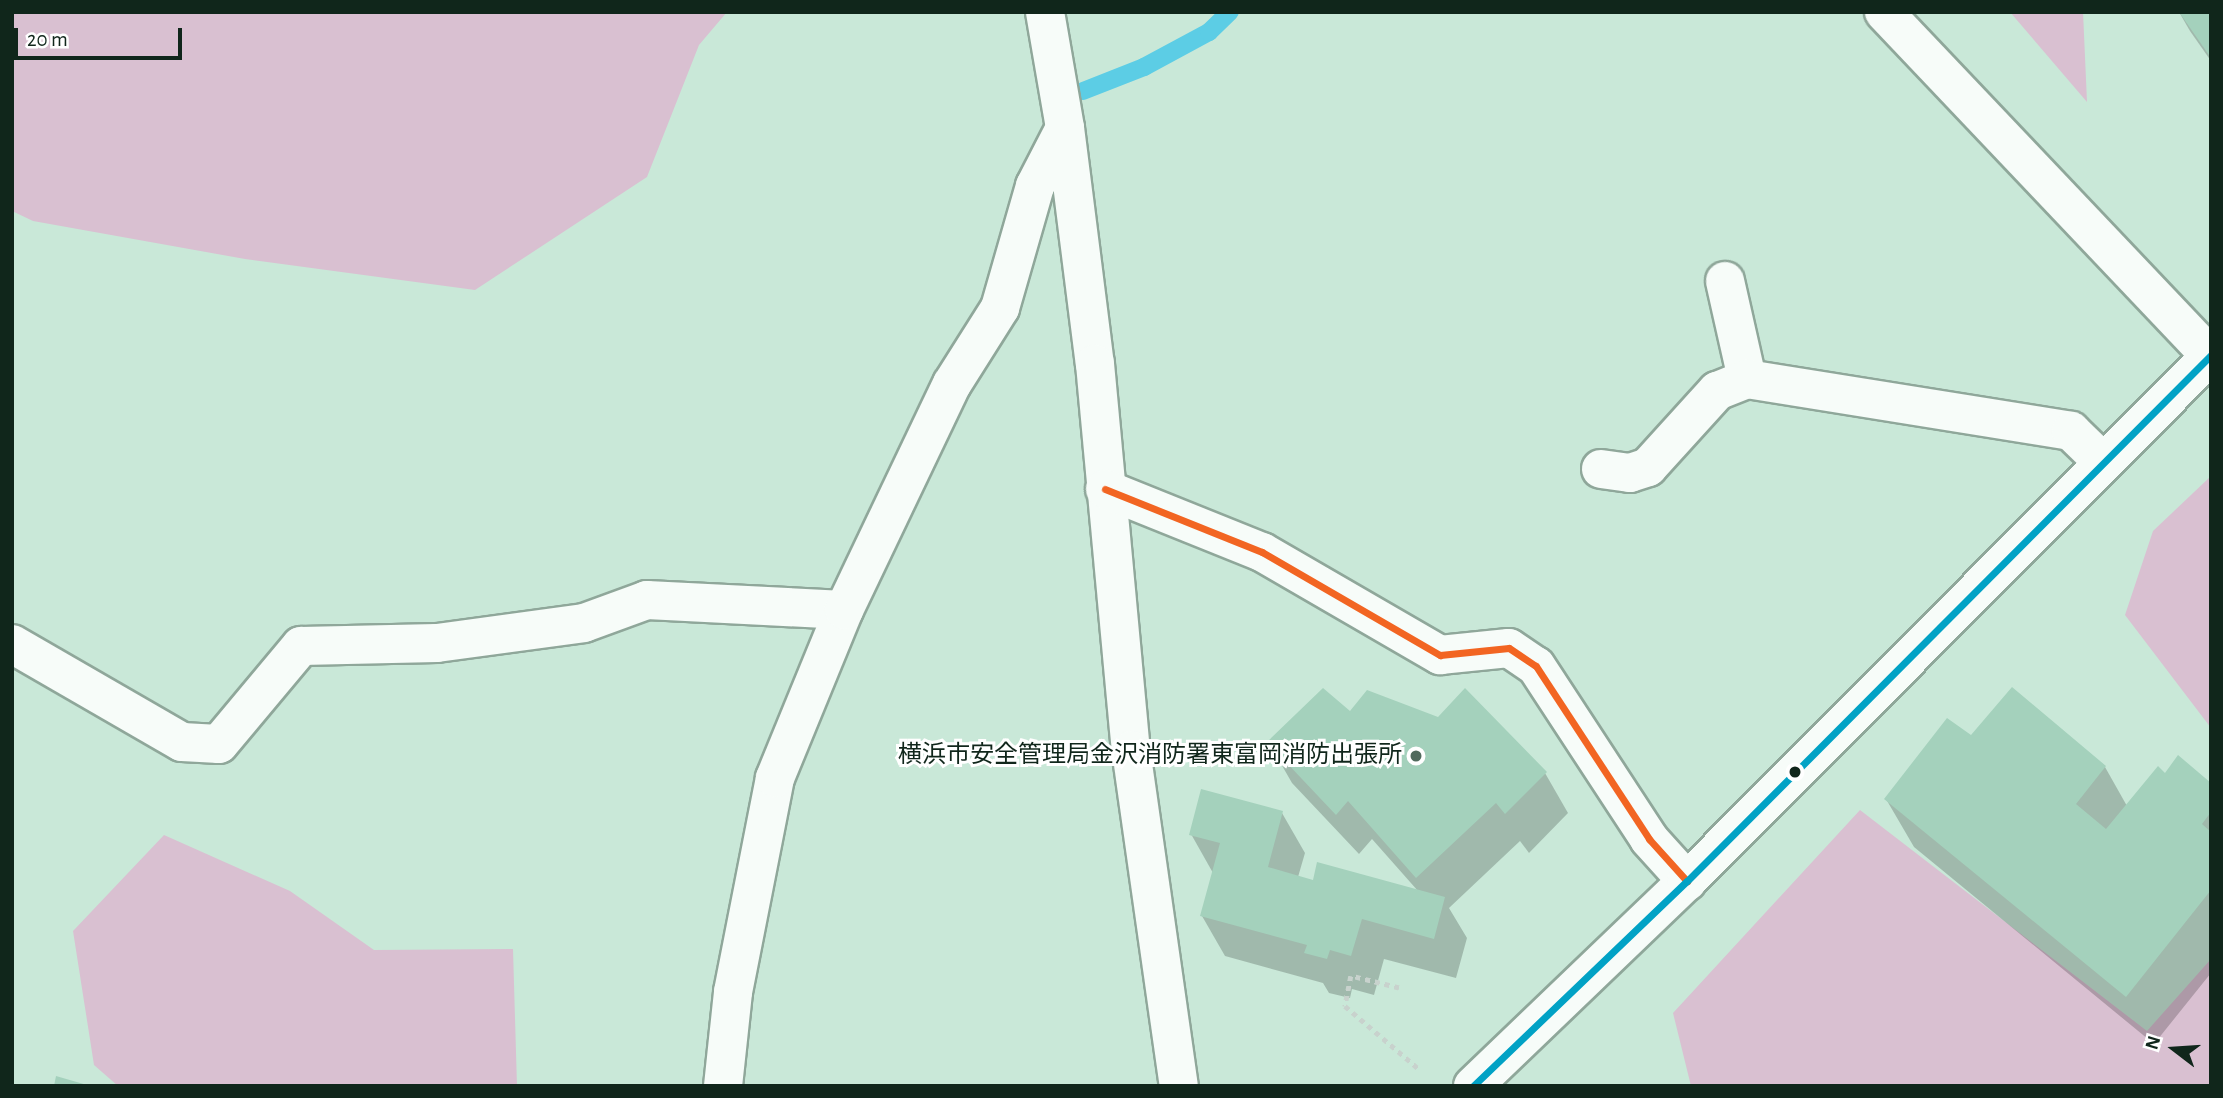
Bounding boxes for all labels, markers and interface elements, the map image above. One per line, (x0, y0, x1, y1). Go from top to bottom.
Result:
scale bar (18, 14, 186, 58)
text: 20 m (27, 29, 68, 50)
place label: 横浜市安全管理局金沢消防署東富岡消防出張所 (898, 742, 1402, 770)
marker: 横浜市安全管理局金沢消防署東富岡消防出張所 (1408, 748, 1424, 764)
unlabelled marker (1788, 765, 1802, 779)
north arrow (2139, 1014, 2209, 1084)
text: N (2142, 1034, 2164, 1052)

